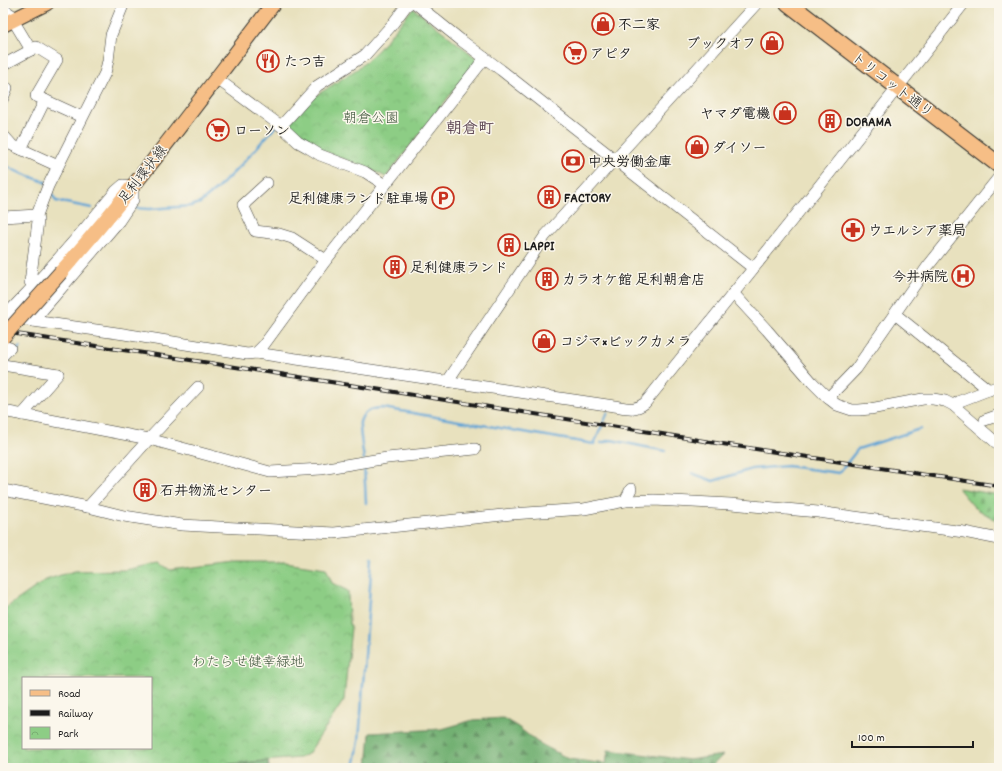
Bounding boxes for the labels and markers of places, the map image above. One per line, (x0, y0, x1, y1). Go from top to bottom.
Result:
shop icon: 不二家 (590, 11, 616, 37)
place label: 不二家 (618, 16, 660, 36)
shop icon: ブックオフ (759, 30, 785, 56)
place label: ブックオフ (686, 35, 756, 55)
supermarket icon: アピタ (562, 40, 588, 66)
place label: アピタ (590, 45, 632, 65)
restaurant icon: たつ吉 (255, 48, 281, 74)
place label: たつ吉 (284, 53, 326, 73)
shop icon: ヤマダ電機 (772, 100, 798, 126)
place label: ヤマダ電機 (700, 105, 770, 125)
building icon: DORAMA (817, 108, 843, 134)
place label: DORAMA (846, 113, 892, 133)
supermarket icon: ローソン (205, 117, 231, 143)
place label: ローソン (234, 122, 290, 142)
shop icon: ダイソー (684, 134, 710, 160)
place label: ダイソー (712, 139, 767, 159)
bank icon: 中央労働金庫 (560, 148, 586, 174)
place label: 中央労働金庫 (588, 153, 672, 173)
building icon: FACTORY (536, 184, 562, 210)
parking icon: 足利健康ランド駐車場 (430, 185, 456, 211)
place label: FACTORY (564, 189, 611, 209)
place label: 足利健康ランド駐車場 (288, 190, 428, 210)
pharmacy icon: ウエルシア薬局 (840, 217, 866, 243)
place label: ウエルシア薬局 (868, 222, 966, 242)
building icon: LAPPI (496, 232, 522, 258)
place label: LAPPI (524, 237, 555, 257)
building icon: 足利健康ランド (382, 254, 408, 280)
place label: 足利健康ランド (410, 259, 508, 279)
hospital icon: 今井病院 (950, 263, 976, 289)
building icon: カラオケ館 足利朝倉店 (534, 266, 560, 292)
place label: 今井病院 (892, 268, 948, 288)
place label: カラオケ館 足利朝倉店 (562, 271, 705, 291)
shop icon: コジマ×ビックカメラ (531, 328, 557, 354)
place label: コジマ×ビックカメラ (560, 333, 691, 353)
building icon: 石井物流センター (132, 477, 158, 503)
place label: 石井物流センター (160, 482, 272, 502)

